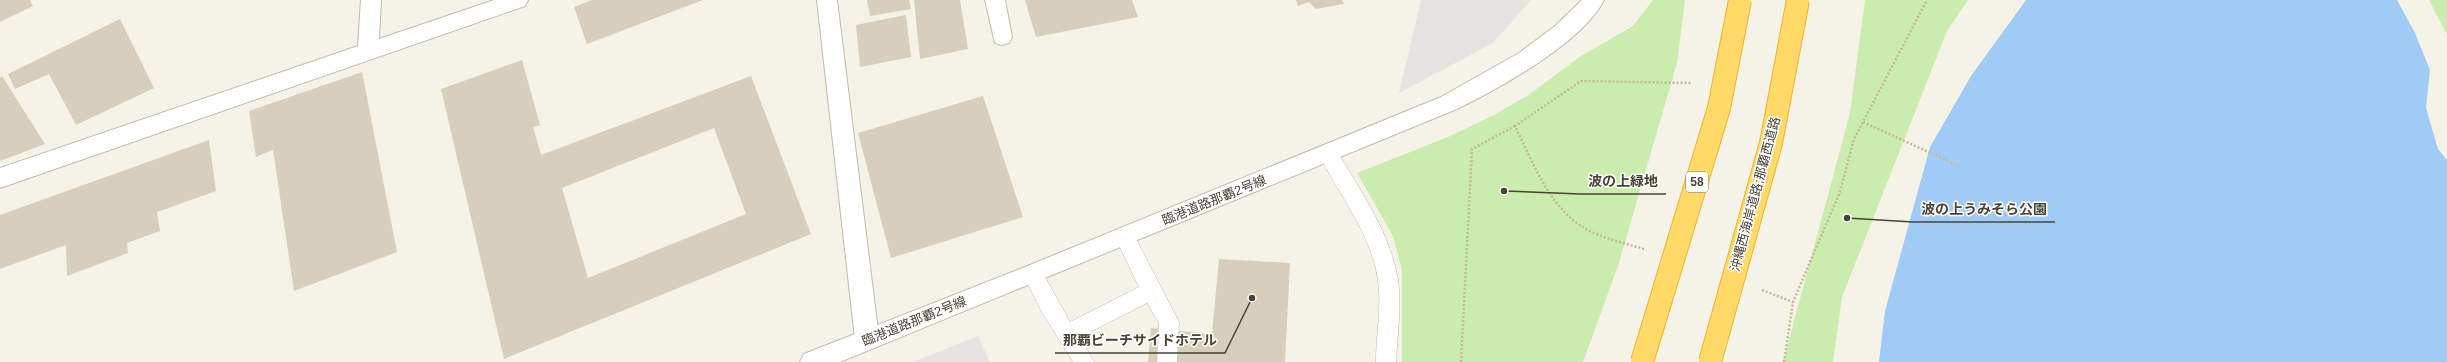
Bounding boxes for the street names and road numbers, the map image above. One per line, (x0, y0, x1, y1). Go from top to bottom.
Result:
street label: 沖縄西海岸道路;那覇西道路 (1727, 115, 1783, 273)
street label: 臨港道路那覇2号線 (1160, 172, 1268, 228)
road number: 58 (1686, 172, 1708, 192)
street label: 臨港道路那覇2号線 (860, 293, 968, 349)

